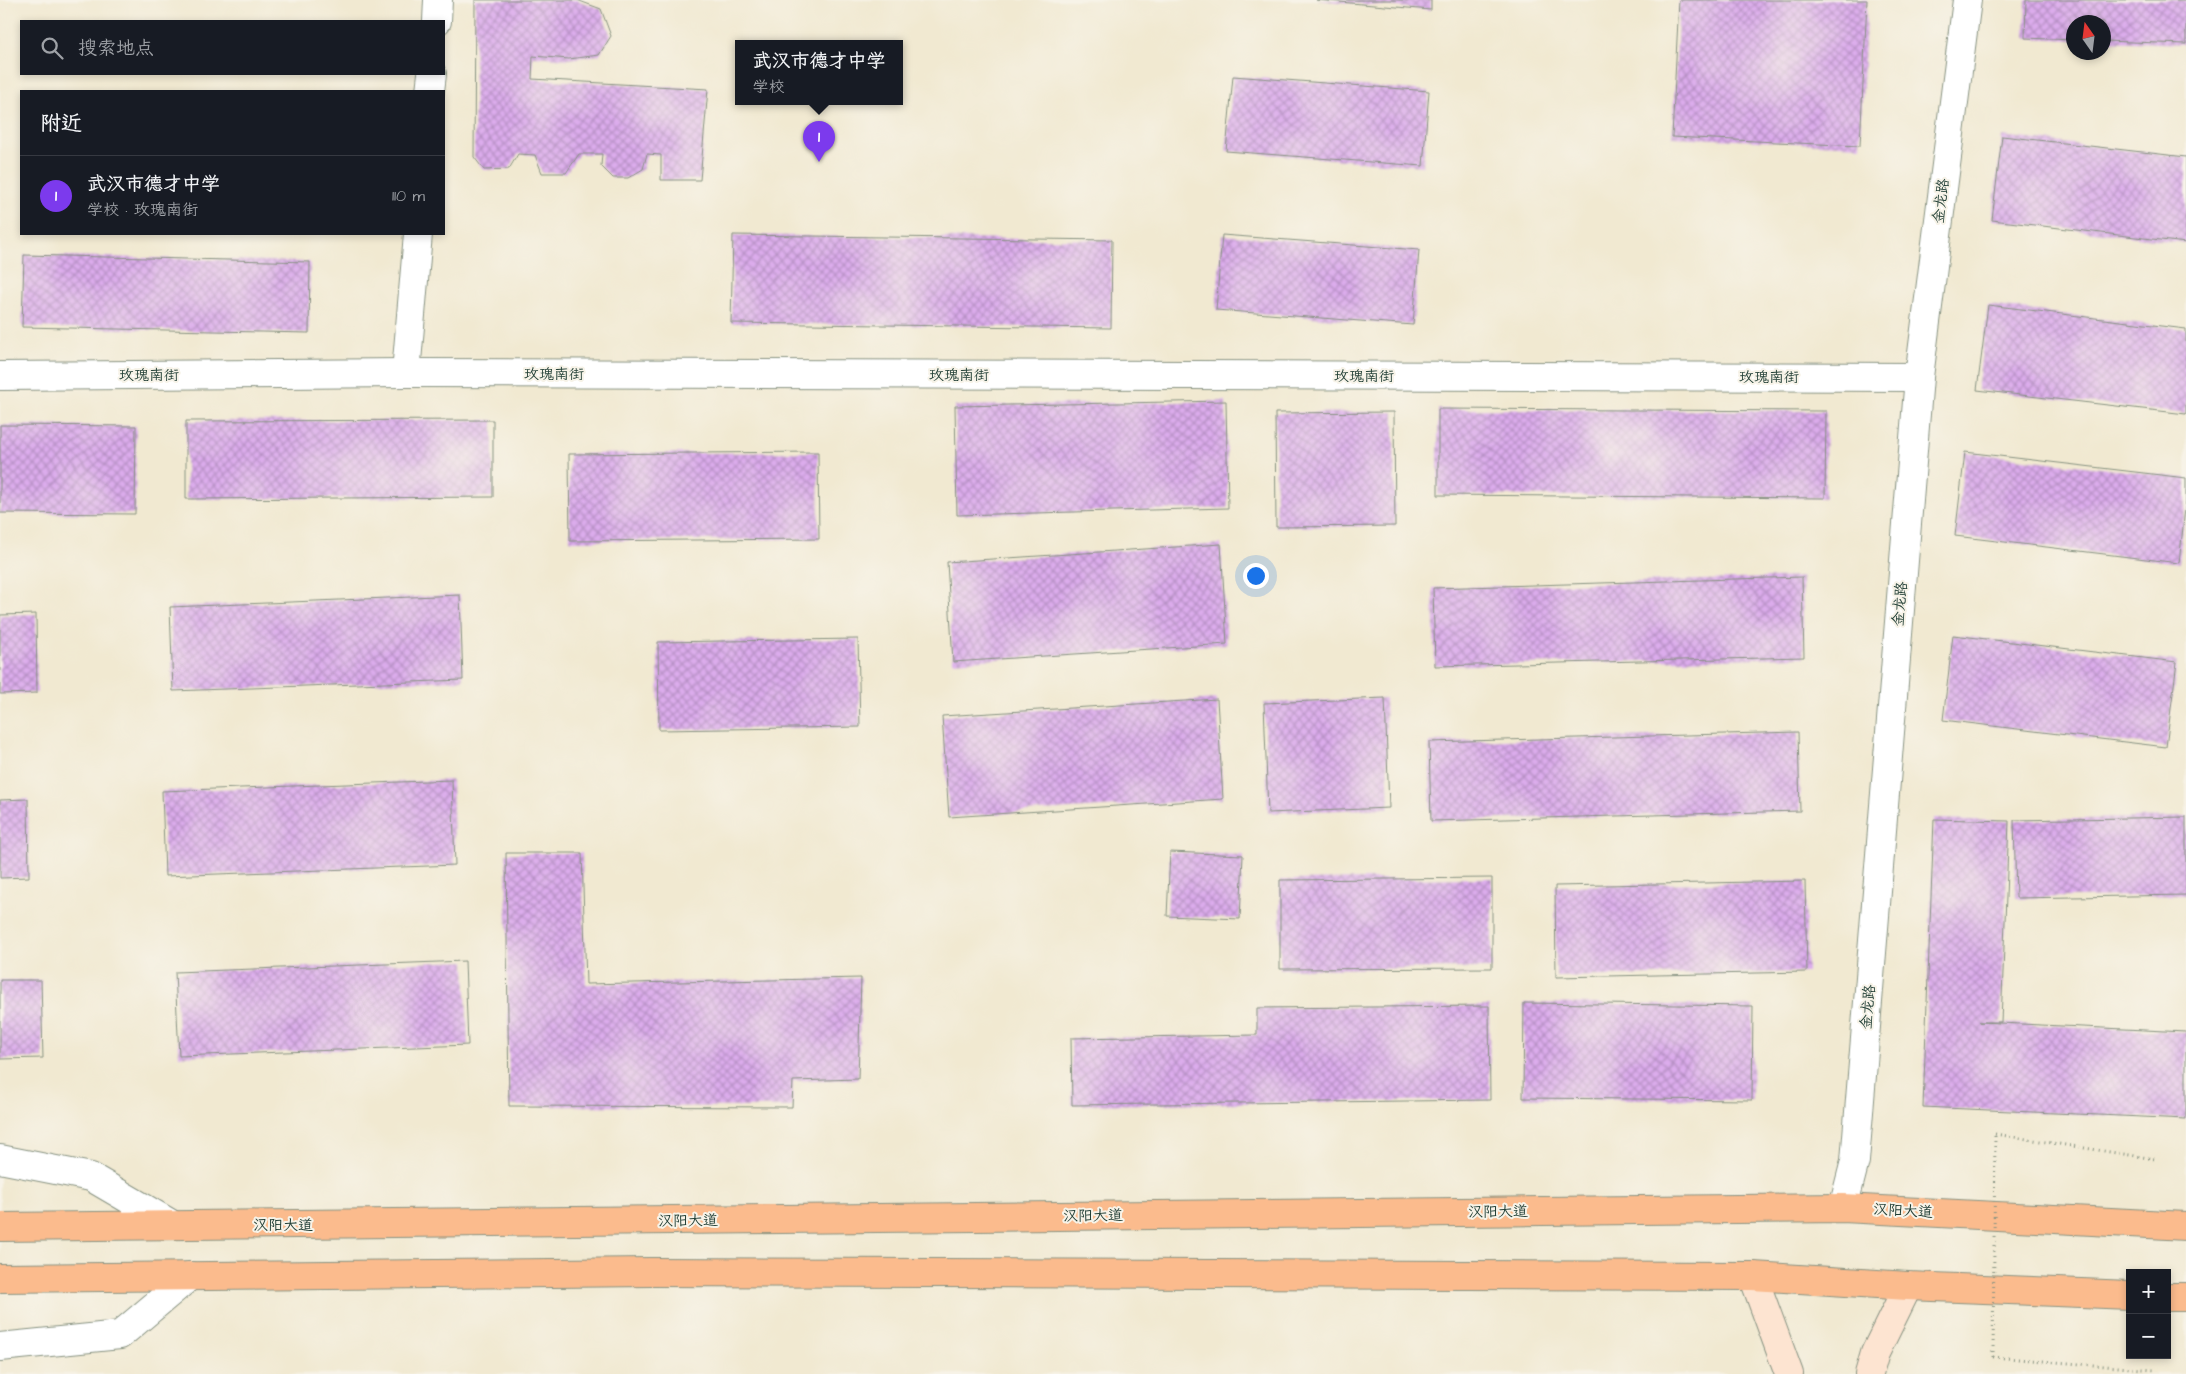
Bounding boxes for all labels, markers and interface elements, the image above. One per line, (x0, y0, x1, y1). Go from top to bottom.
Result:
north arrow (2066, 15, 2111, 60)
search box (20, 20, 445, 75)
icon: search (38, 34, 66, 62)
text: 搜索地点 (78, 35, 154, 62)
popup (735, 40, 903, 105)
text: 武汉市德才中学 (752, 48, 886, 75)
text: 学校 (752, 76, 785, 98)
text: 附近 (40, 109, 82, 138)
pin: 1 (803, 121, 835, 162)
text: 武汉市德才中学 (87, 171, 220, 198)
street label: 金龙路 (1928, 177, 1954, 225)
text: 1 (55, 185, 57, 207)
text: 110 m (392, 185, 425, 207)
text: 学校 · 玫瑰南街 (87, 199, 198, 221)
street label: 玫瑰南街 (524, 364, 584, 385)
street label: 玫瑰南街 (119, 365, 179, 386)
street label: 玫瑰南街 (929, 365, 989, 386)
street label: 玫瑰南街 (1334, 366, 1394, 387)
street label: 玫瑰南街 (1739, 367, 1799, 388)
your location (1243, 563, 1269, 589)
street label: 金龙路 (1888, 581, 1912, 627)
street label: 金龙路 (1856, 984, 1880, 1030)
street label: 汉阳大道 (1872, 1199, 1934, 1223)
street label: 汉阳大道 (1468, 1201, 1528, 1223)
street label: 汉阳大道 (1063, 1205, 1123, 1227)
street label: 汉阳大道 (658, 1210, 718, 1232)
street label: 汉阳大道 (253, 1215, 313, 1236)
map controls (2126, 1269, 2171, 1359)
button: + (2126, 1269, 2171, 1314)
button: − (2126, 1314, 2171, 1359)

